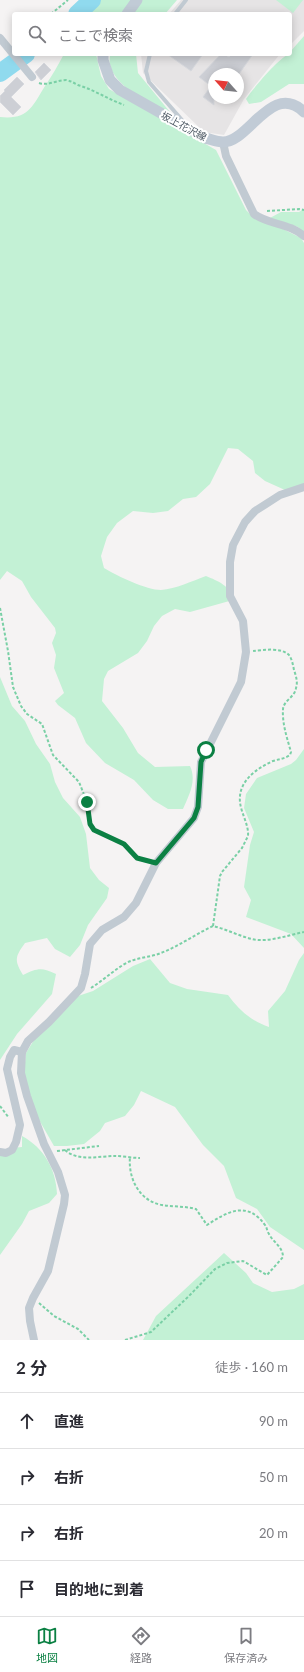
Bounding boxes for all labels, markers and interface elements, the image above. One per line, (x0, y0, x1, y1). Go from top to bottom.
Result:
search box (12, 12, 292, 56)
icon: search (26, 23, 48, 45)
text: ここで検索 (58, 26, 133, 44)
north arrow (208, 68, 244, 104)
street label: 坂上花沢線 (159, 109, 209, 143)
route start (197, 741, 215, 759)
route end (78, 793, 96, 811)
text: 2 分 (16, 1357, 47, 1378)
text: 徒歩 · 160 m (215, 1359, 288, 1375)
icon: ahead (16, 1410, 38, 1432)
text: 直進 (54, 1412, 84, 1430)
text: 90 m (259, 1413, 288, 1429)
icon: right (16, 1466, 38, 1488)
text: 右折 (54, 1468, 84, 1486)
text: 50 m (259, 1469, 288, 1485)
icon: right (16, 1522, 38, 1544)
text: 右折 (54, 1524, 84, 1542)
text: 20 m (259, 1525, 288, 1541)
icon: arrive (16, 1578, 38, 1600)
text: 目的地に到着 (54, 1580, 144, 1598)
tab: 地図 (36, 1625, 58, 1665)
tab: 経路 (130, 1625, 152, 1665)
tab: 保存済み (224, 1625, 268, 1665)

